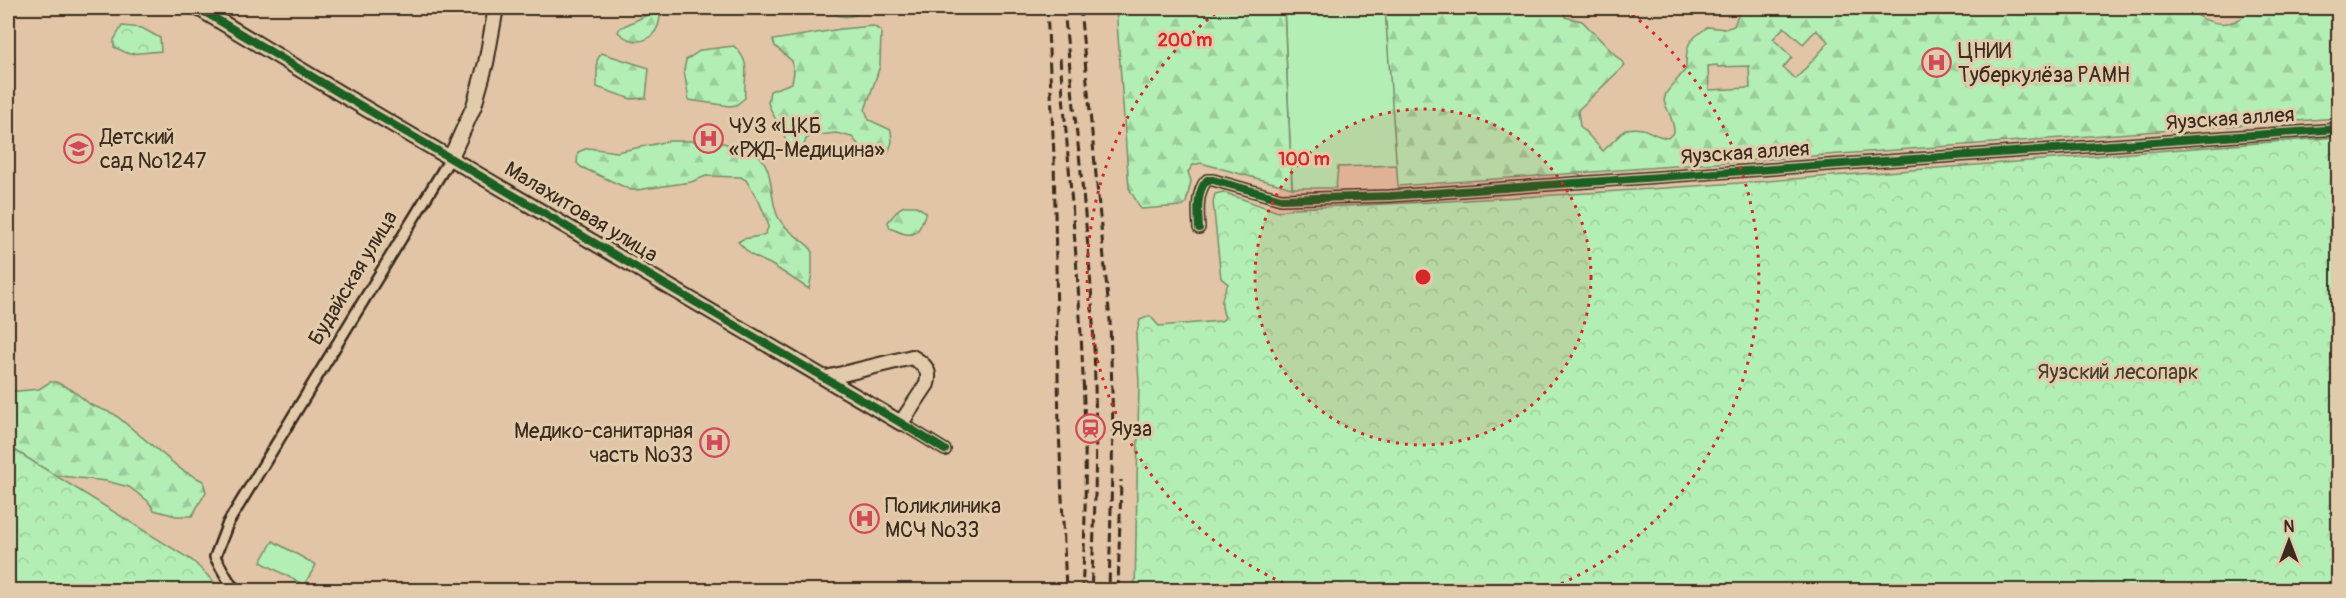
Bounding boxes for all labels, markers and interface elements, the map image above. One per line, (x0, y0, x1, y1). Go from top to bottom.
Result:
text: 200 m (1158, 29, 1212, 52)
place label: ЦНИИ Туберкулёза РАМН (1958, 38, 2130, 89)
hospital icon: ЦНИИ Туберкулёза РАМН (1921, 47, 1953, 79)
street label: Яузская аллея (2165, 101, 2295, 137)
place label: ЧУЗ «ЦКБ «РЖД-Медицина» (729, 113, 885, 164)
hospital icon: ЧУЗ «ЦКБ «РЖД-Медицина» (692, 122, 724, 154)
place label: Детский сад №1247 (99, 124, 206, 175)
school or university icon: Детский сад №1247 (63, 133, 95, 165)
street label: Яузская аллея (1680, 135, 1810, 171)
text: 100 m (1278, 148, 1330, 171)
street label: Малахитовая улица (499, 156, 663, 268)
street label: Будайская улица (302, 206, 404, 350)
centre of rings (1413, 267, 1433, 287)
park label: Яузский лесопарк (2037, 359, 2199, 386)
station icon: Яуза (1074, 413, 1106, 445)
place label: Яуза (1111, 416, 1152, 443)
place label: Медико-санитарная часть №33 (514, 418, 693, 469)
hospital icon: Медико-санитарная часть №33 (698, 427, 730, 459)
place label: Поликлиника МСЧ №33 (885, 493, 1001, 544)
hospital icon: Поликлиника МСЧ №33 (848, 502, 880, 534)
north arrow (2259, 511, 2319, 571)
text: N (2284, 517, 2295, 537)

